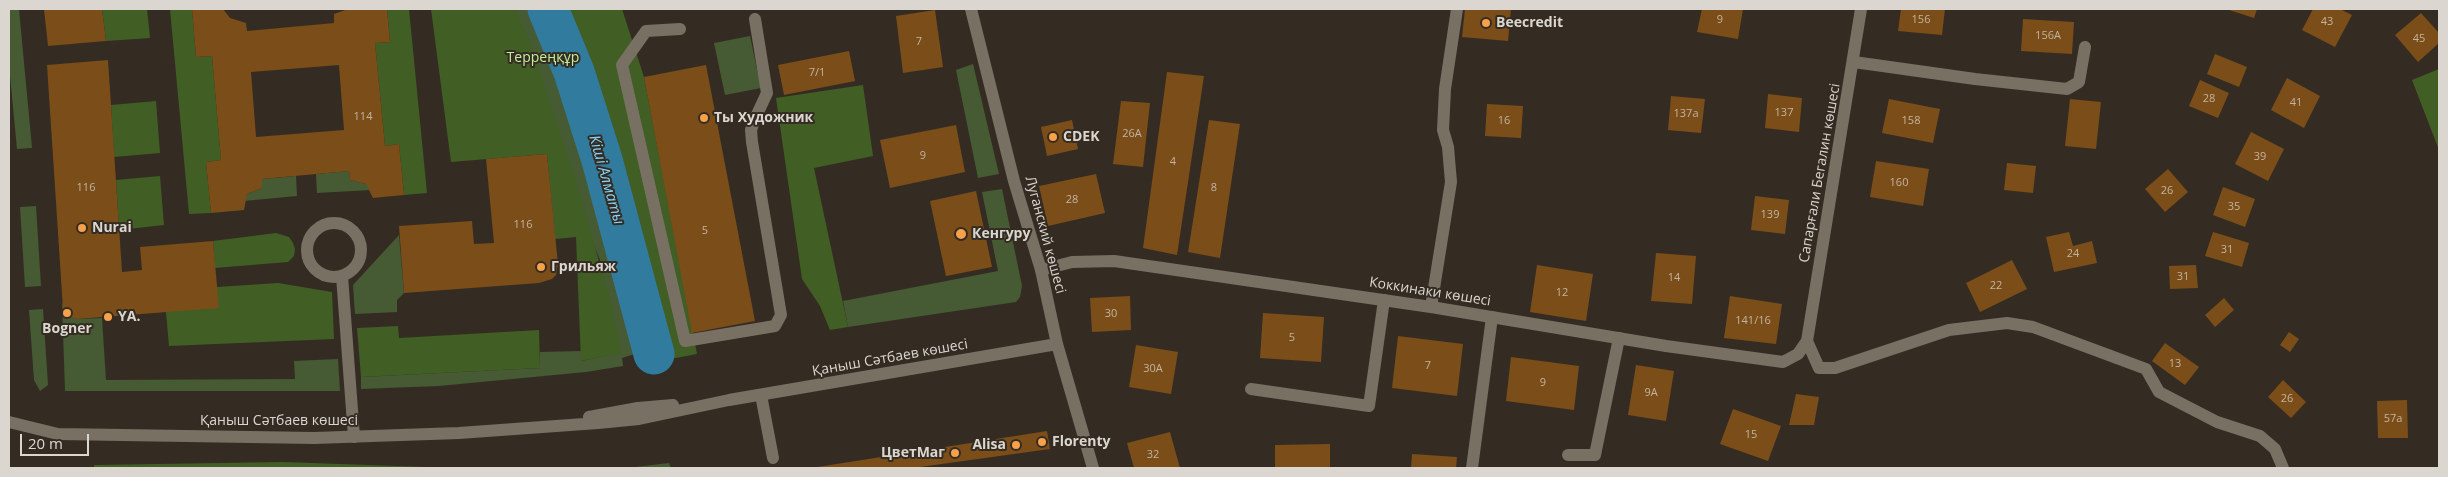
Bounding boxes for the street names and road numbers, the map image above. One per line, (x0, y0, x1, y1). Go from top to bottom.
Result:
street label: Сапарғали Бегалин көшесі (1796, 82, 1844, 264)
street label: Луганский көшесі (1021, 174, 1069, 296)
street label: Коккинаки көшесі (1368, 274, 1492, 310)
street label: Қаныш Сәтбаев көшесі (811, 336, 969, 380)
street label: Қаныш Сәтбаев көшесі (200, 413, 358, 429)

